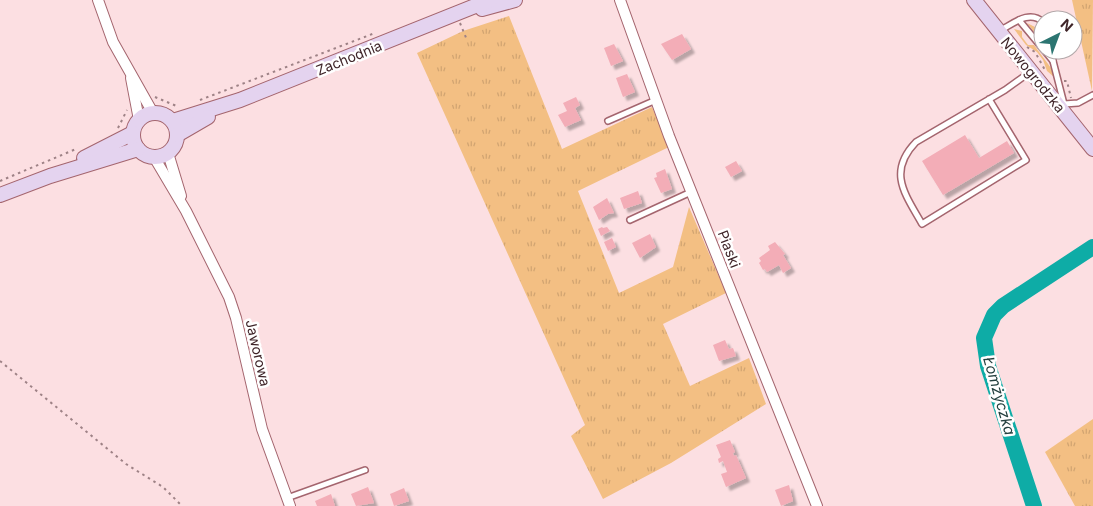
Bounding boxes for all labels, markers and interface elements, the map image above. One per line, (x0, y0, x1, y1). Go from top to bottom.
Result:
north arrow (1033, 10, 1083, 60)
text: N (1057, 15, 1077, 35)
street label: Nowogrodzka (998, 34, 1069, 116)
street label: Zachodnia (313, 37, 384, 78)
street label: Piaski (715, 228, 744, 270)
street label: Jaworowa (243, 318, 274, 388)
water label: Łomżyczka (979, 354, 1020, 437)

